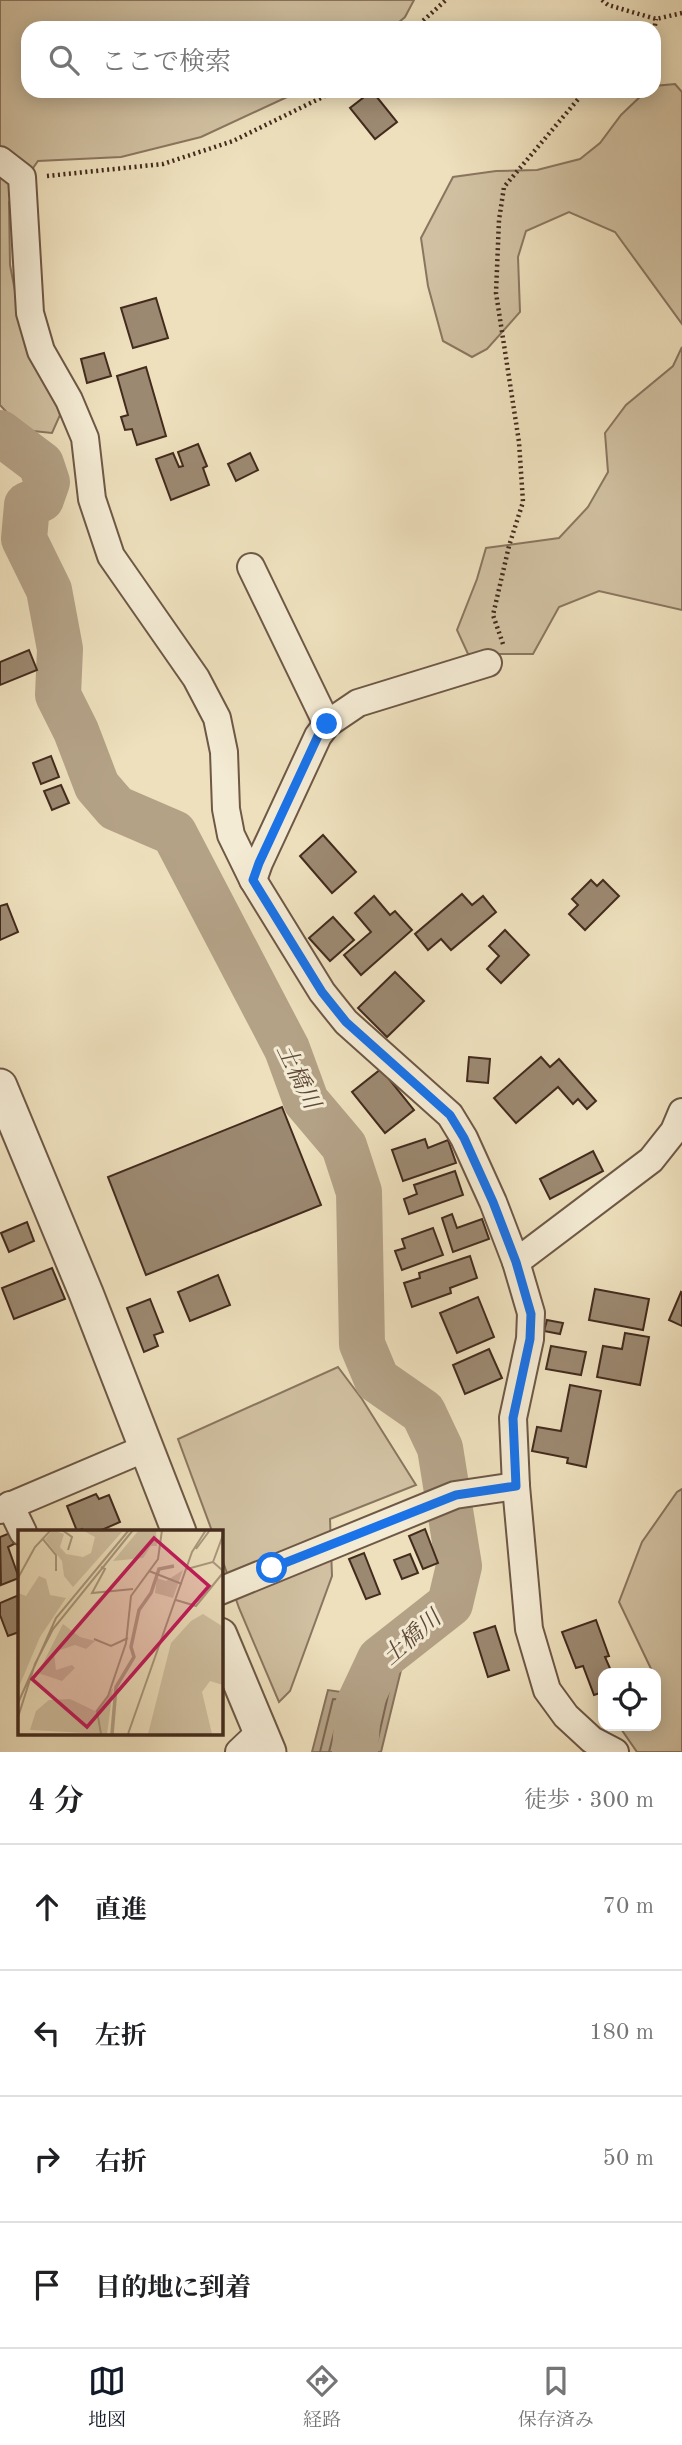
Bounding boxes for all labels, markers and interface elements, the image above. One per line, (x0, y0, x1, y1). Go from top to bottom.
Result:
search box (21, 21, 661, 98)
icon: search (45, 41, 83, 79)
text: ここで検索 (101, 50, 231, 76)
route end (311, 708, 342, 739)
water label: 土橋川 (272, 1040, 326, 1115)
inset map (18, 1530, 222, 1734)
route start (256, 1552, 287, 1583)
water label: 土橋川 (377, 1603, 448, 1669)
map controls (598, 1668, 661, 1731)
button: locate (598, 1668, 661, 1731)
text: 4 分 (28, 1787, 84, 1817)
text: 徒歩 · 300 m (524, 1789, 654, 1812)
icon: ahead (28, 1888, 66, 1926)
text: 70 m (603, 1895, 654, 1918)
text: 直進 (95, 1898, 147, 1924)
icon: left (28, 2014, 66, 2052)
text: 180 m (589, 2021, 654, 2044)
text: 左折 (95, 2024, 147, 2050)
icon: right (28, 2140, 66, 2178)
text: 50 m (603, 2147, 654, 2170)
text: 右折 (95, 2150, 147, 2176)
icon: arrive (28, 2266, 66, 2304)
text: 目的地に到着 (95, 2276, 251, 2302)
tab: 地図 (88, 2362, 126, 2433)
tab: 経路 (303, 2362, 341, 2433)
tab: 保存済み (518, 2362, 594, 2433)

